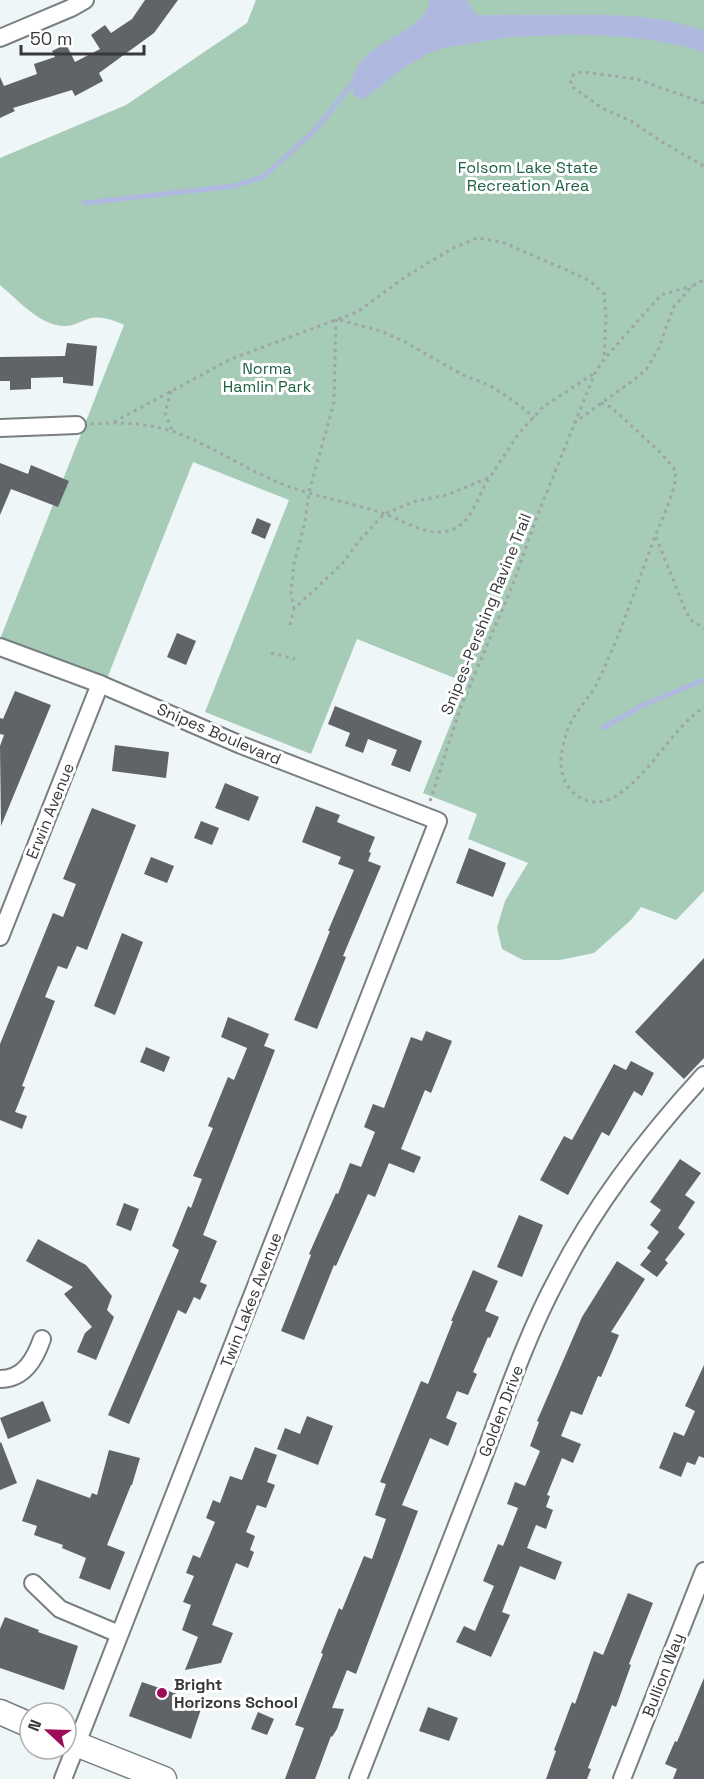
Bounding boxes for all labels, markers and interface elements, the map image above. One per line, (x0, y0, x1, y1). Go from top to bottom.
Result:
scale bar (21, 18, 144, 56)
text: 50 m (30, 27, 72, 50)
park label: Folsom Lake State Recreation Area (458, 157, 598, 196)
park label: Norma Hamlin Park (223, 358, 312, 397)
street label: Snipes-Pershing Ravine Trail (436, 510, 536, 718)
street label: Snipes Boulevard (154, 698, 284, 770)
street label: Erwin Avenue (21, 760, 79, 862)
street label: Twin Lakes Avenue (216, 1229, 286, 1371)
street label: Golden Drive (474, 1362, 528, 1460)
street label: Bullion Way (637, 1630, 689, 1720)
place label: Bright Horizons School (174, 1674, 298, 1713)
marker: Bright Horizons School (155, 1686, 169, 1700)
north arrow (18, 1701, 78, 1761)
text: N (23, 1717, 46, 1734)

